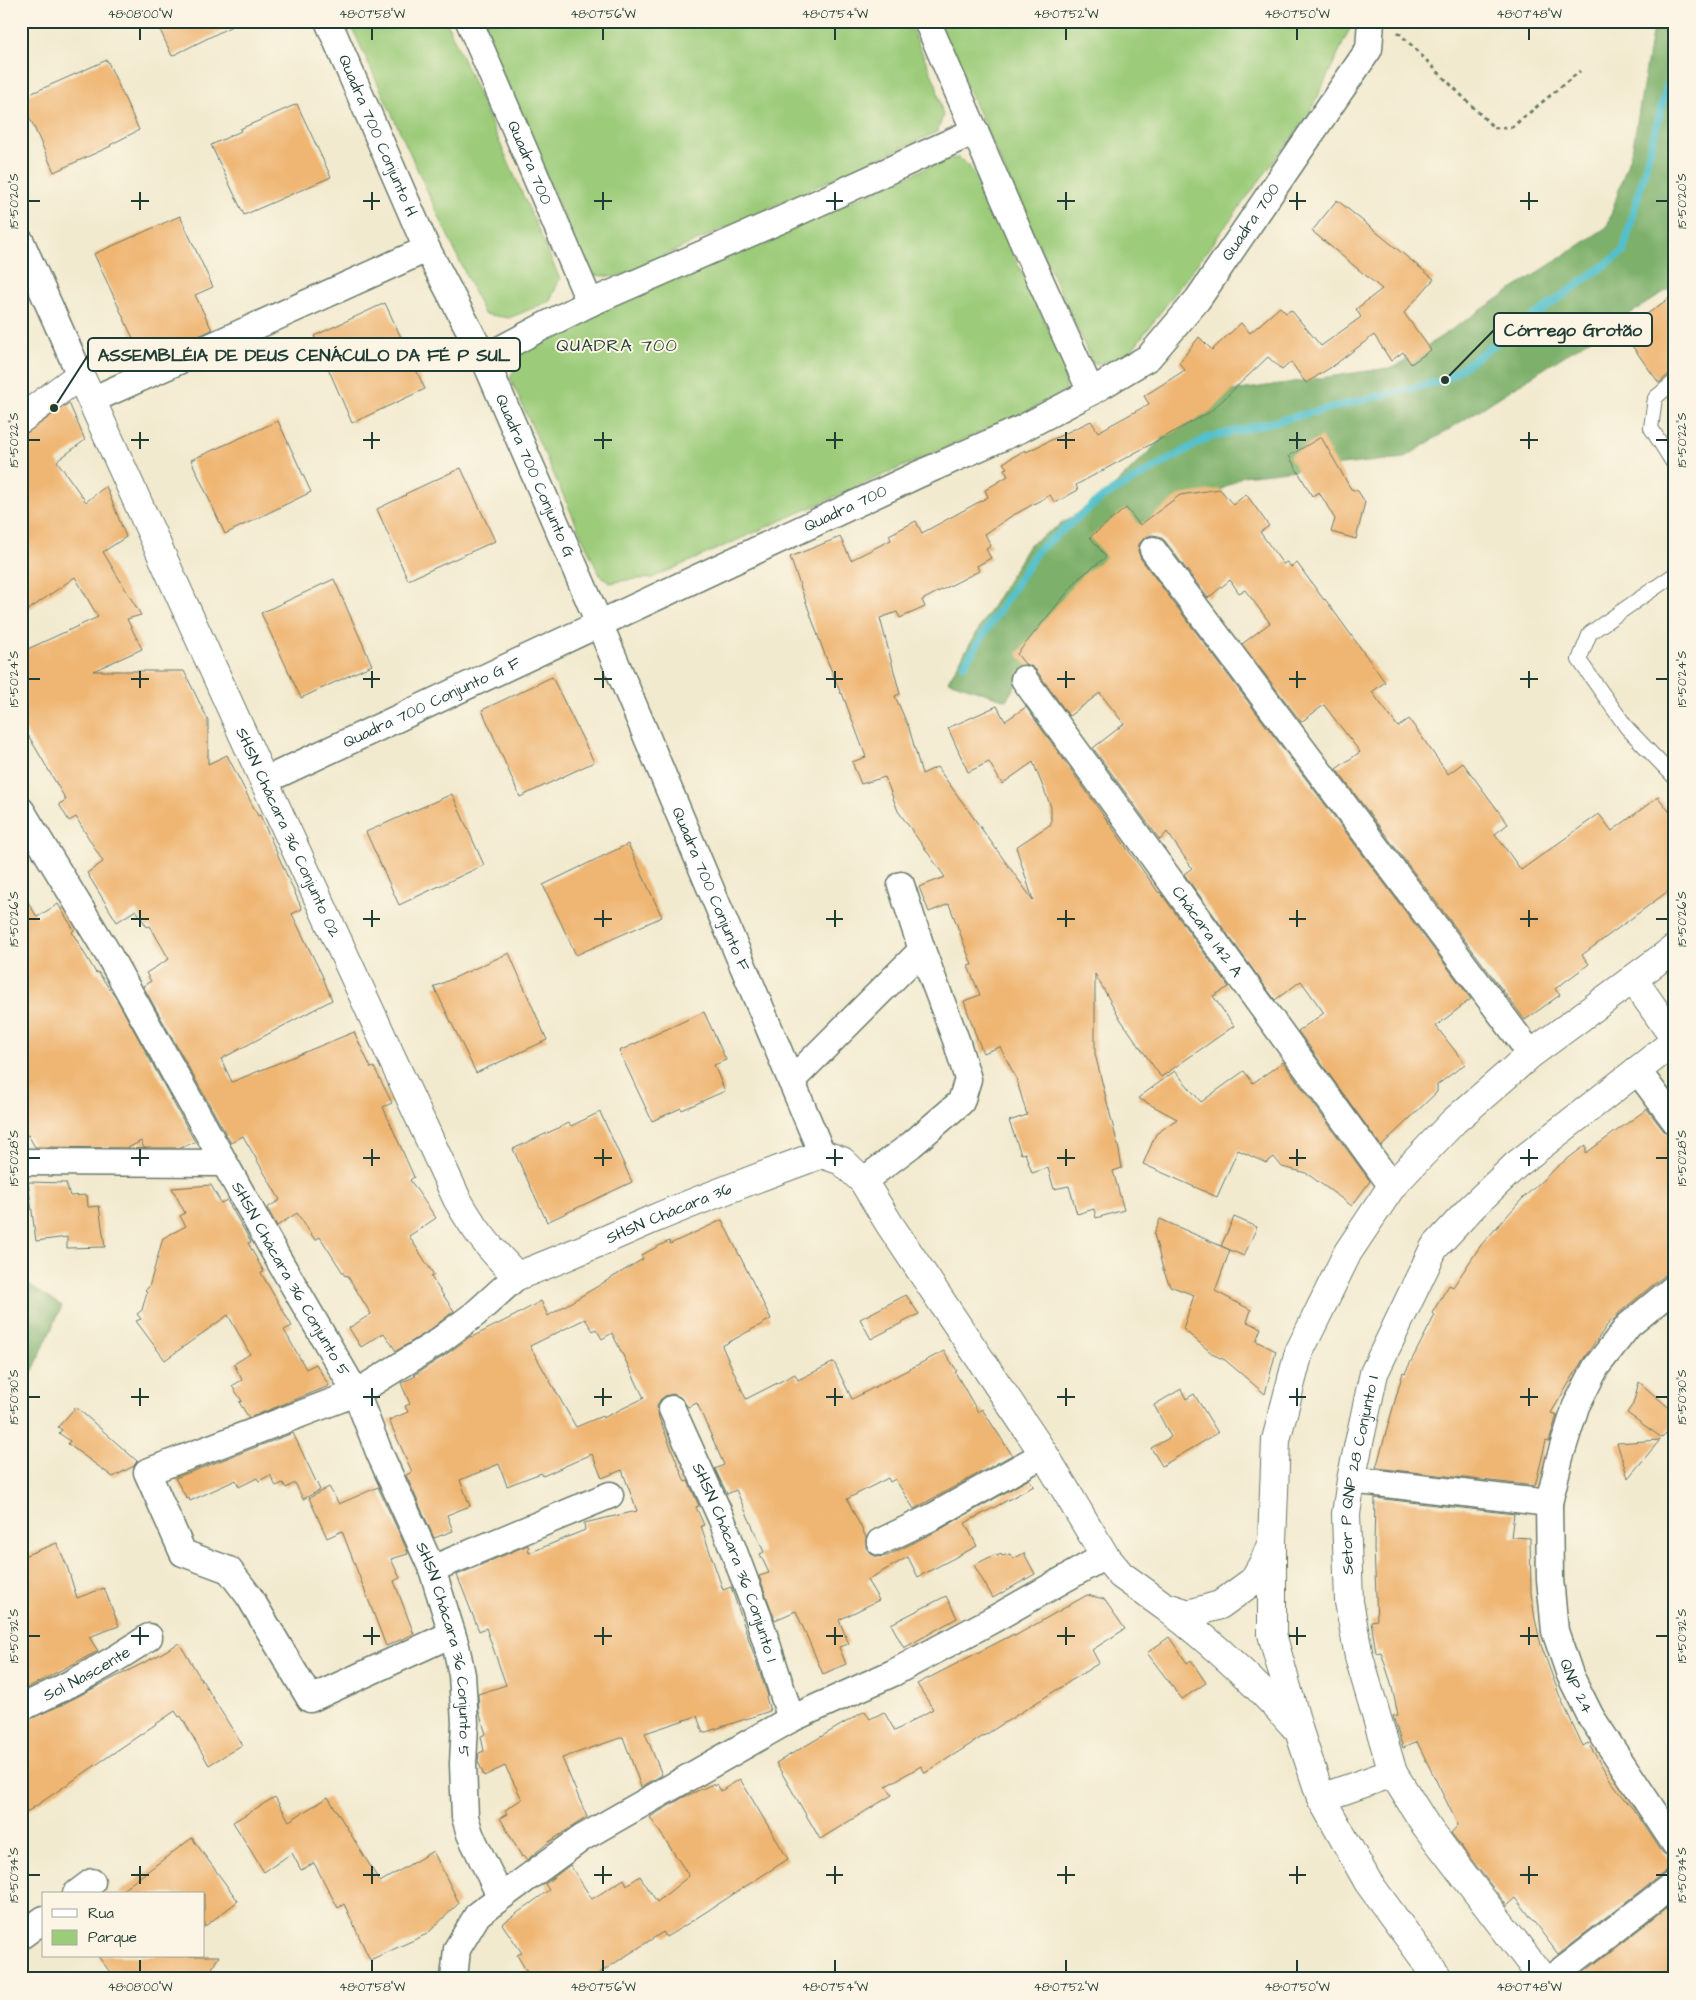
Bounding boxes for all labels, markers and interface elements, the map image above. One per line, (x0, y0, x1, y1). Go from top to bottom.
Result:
text: 48°08'00"W (107, 6, 173, 23)
text: 48°07'58"W (339, 6, 406, 23)
text: 48°07'56"W (570, 6, 637, 23)
text: 48°07'54"W (802, 6, 869, 23)
text: 48°07'52"W (1034, 6, 1099, 23)
text: 48°07'50"W (1264, 6, 1331, 23)
text: 48°07'48"W (1496, 6, 1562, 23)
street label: Quadra 700 Conjunto H (333, 51, 423, 220)
street label: Quadra 700 (502, 117, 557, 208)
text: 15°50'20"S (6, 173, 23, 229)
text: 15°50'20"S (1674, 173, 1691, 229)
street label: Quadra 700 (1216, 179, 1285, 265)
callout: Córrego Grotão (1494, 313, 1652, 346)
text: Córrego Grotão (1504, 318, 1643, 344)
district label: QUADRA 700 (556, 333, 678, 358)
callout: ASSEMBLÉIA DE DEUS CENÁCULO DA FÉ P SUL (88, 338, 520, 371)
text: ASSEMBLÉIA DE DEUS CENÁCULO DA FÉ P SUL (98, 343, 511, 368)
street label: Quadra 700 Conjunto G (490, 391, 580, 561)
text: 15°50'22"S (6, 412, 23, 467)
text: 15°50'22"S (1674, 412, 1691, 467)
street label: Quadra 700 (800, 480, 890, 537)
text: 15°50'24"S (6, 651, 23, 707)
text: 15°50'24"S (1674, 651, 1691, 707)
street label: Quadra 700 Conjunto G F (339, 652, 524, 753)
street label: SHSN Chácara 36 Conjunto 02 (230, 724, 346, 941)
street label: Quadra 700 Conjunto F (667, 804, 755, 974)
street label: Chácara 142 A (1167, 881, 1248, 982)
text: 15°50'26"S (6, 891, 23, 947)
text: 15°50'26"S (1674, 891, 1691, 947)
text: 15°50'28"S (6, 1130, 23, 1186)
text: 15°50'28"S (1674, 1130, 1691, 1186)
street label: SHSN Chácara 36 Conjunto 5 (226, 1178, 355, 1381)
street label: SHSN Chácara 36 (603, 1178, 735, 1249)
text: 15°50'30"S (6, 1369, 23, 1424)
text: 15°50'30"S (1674, 1369, 1691, 1424)
street label: Setor P QNP 28 Conjunto I (1335, 1373, 1384, 1575)
street label: SHSN Chácara 36 Conjunto 1 (687, 1459, 783, 1665)
street label: SHSN Chácara 36 Conjunto 5 (410, 1538, 476, 1758)
text: 15°50'32"S (6, 1609, 23, 1663)
text: 15°50'32"S (1674, 1609, 1691, 1663)
street label: Sol Nascente (39, 1641, 135, 1707)
street label: QNP 24 (1554, 1656, 1599, 1717)
text: 15°50'34"S (6, 1847, 23, 1903)
text: 15°50'34"S (1674, 1847, 1691, 1903)
legend (42, 1892, 205, 1958)
text: Rua (88, 1903, 114, 1924)
text: Parque (88, 1927, 137, 1948)
text: 48°08'00"W (107, 1979, 173, 1996)
text: 48°07'58"W (339, 1979, 406, 1996)
text: 48°07'56"W (570, 1979, 637, 1996)
text: 48°07'54"W (802, 1979, 869, 1996)
text: 48°07'52"W (1034, 1979, 1099, 1996)
text: 48°07'50"W (1264, 1979, 1331, 1996)
text: 48°07'48"W (1496, 1979, 1562, 1996)

